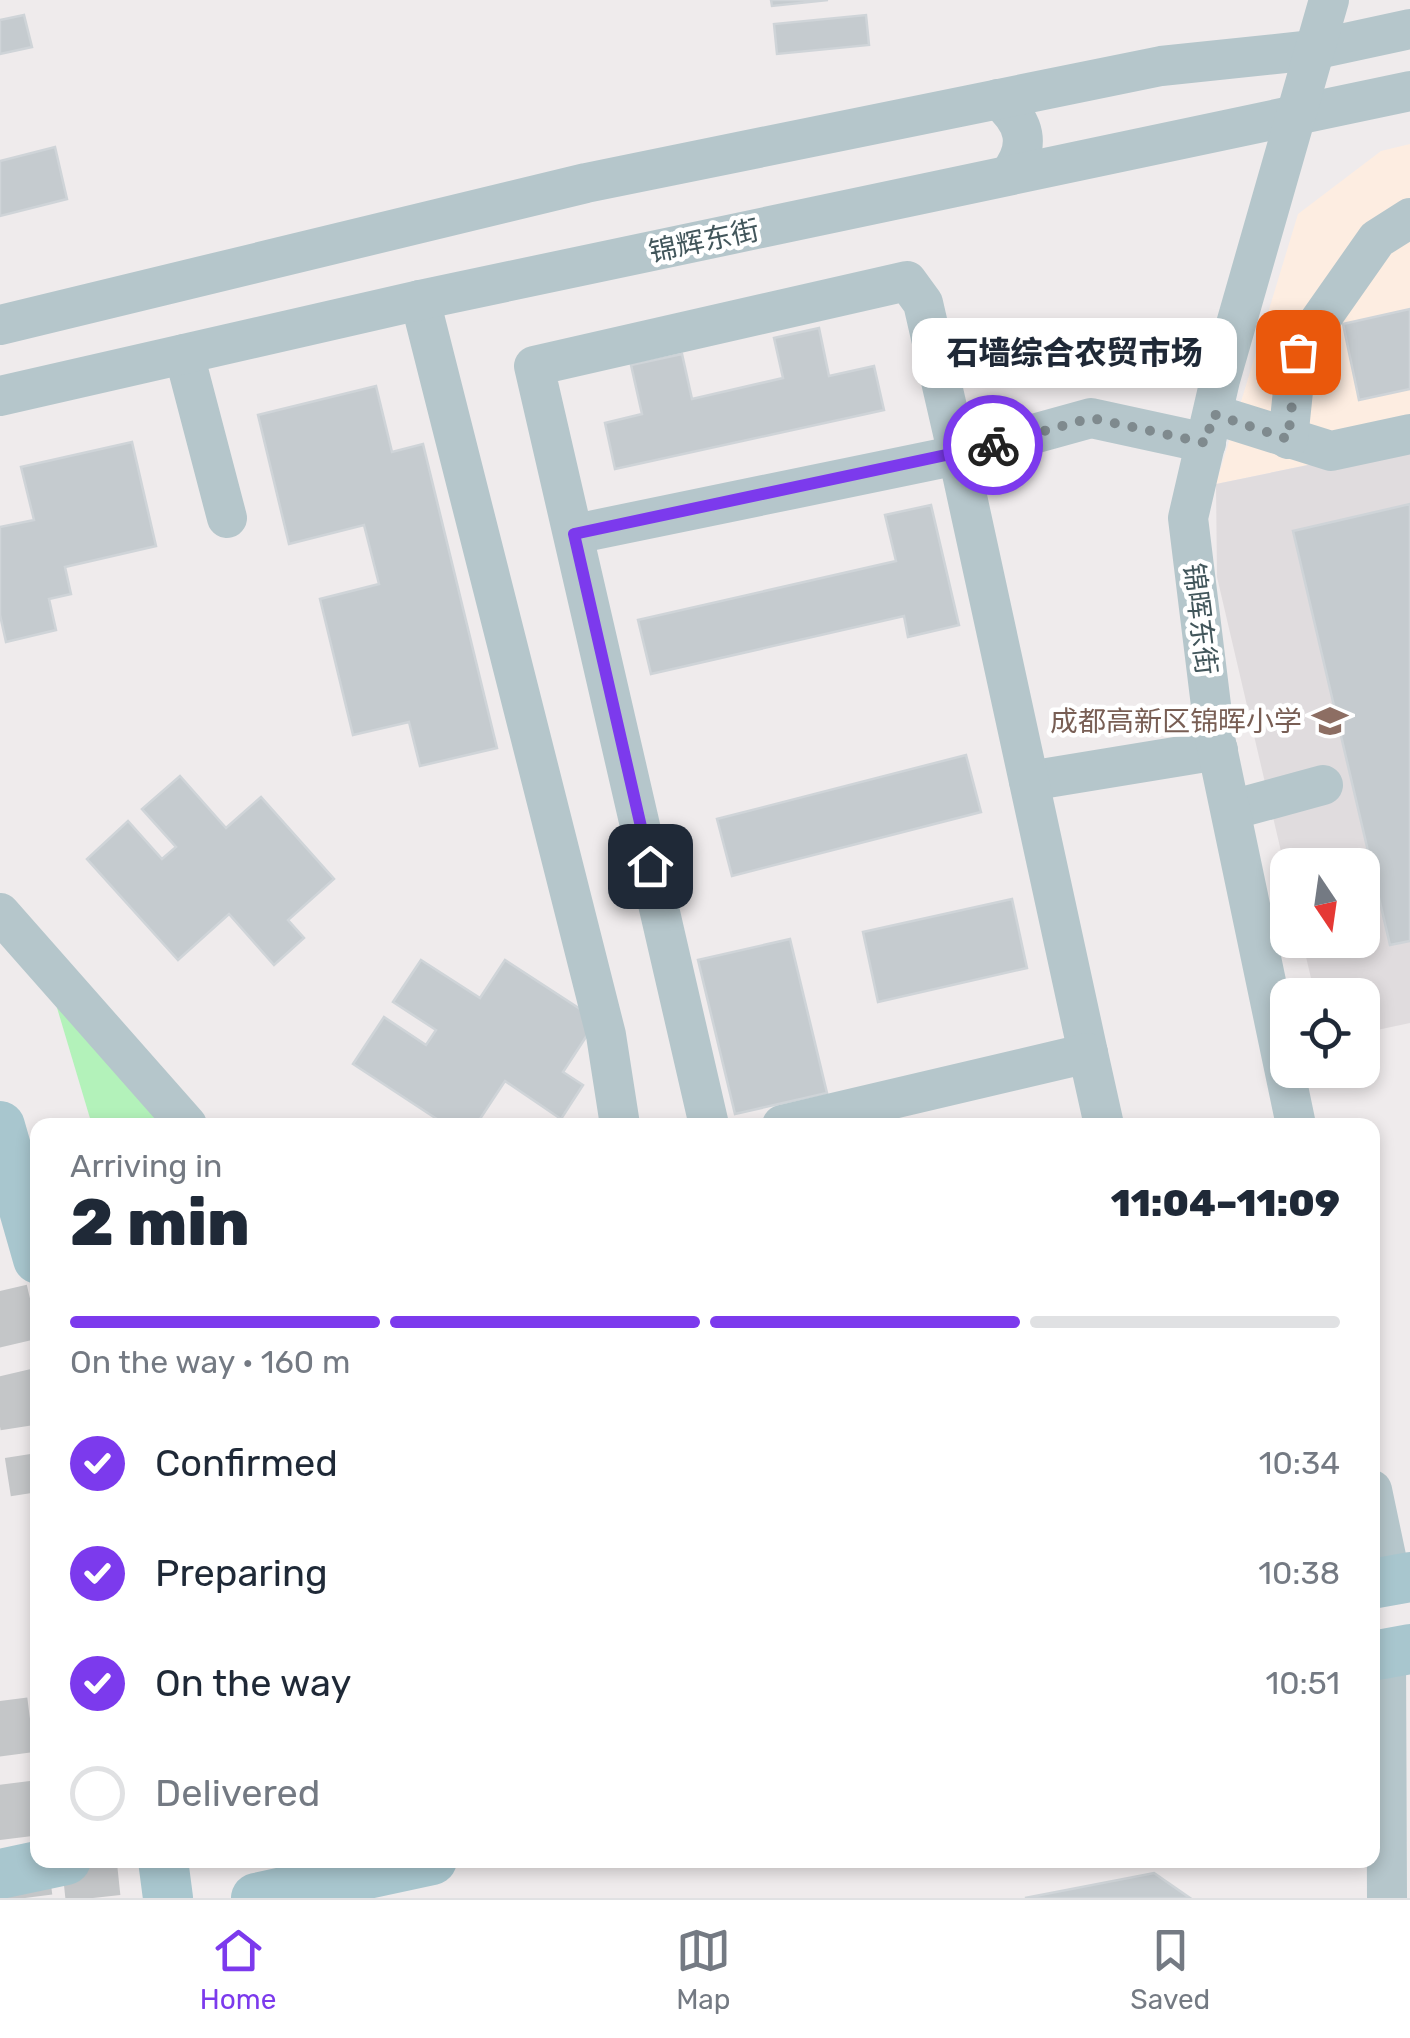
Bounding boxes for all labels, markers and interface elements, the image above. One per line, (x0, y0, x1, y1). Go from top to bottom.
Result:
street label: 锦辉东街 (646, 213, 762, 269)
pin (1256, 310, 1341, 395)
callout: 石墙综合农贸市场 (913, 317, 1238, 387)
icon: bag (1271, 325, 1326, 380)
text: 石墙综合农贸市场 (946, 334, 1203, 372)
courier (943, 395, 1043, 495)
icon: bike (966, 418, 1021, 473)
street label: 锦晖东街 (1177, 561, 1223, 677)
school or university icon: 成都高新区锦晖小学 (1311, 702, 1349, 740)
place label: 成都高新区锦晖小学 (1050, 705, 1302, 738)
pin (608, 824, 693, 909)
icon: home (623, 839, 678, 894)
north arrow (1270, 848, 1380, 958)
map controls (1270, 848, 1380, 1088)
button: locate (1270, 978, 1380, 1088)
text: Arriving in (70, 1147, 222, 1185)
text: 11:04–11:09 (1111, 1180, 1340, 1226)
text: 2 min (70, 1184, 250, 1261)
text: On the way · 160 m (70, 1343, 350, 1381)
icon: check (70, 1436, 125, 1491)
text: Confirmed (155, 1440, 338, 1486)
text: 10:34 (1259, 1444, 1340, 1482)
icon: check (70, 1546, 125, 1601)
text: Preparing (155, 1550, 328, 1596)
text: 10:38 (1258, 1554, 1340, 1592)
icon: check (70, 1656, 125, 1711)
text: On the way (155, 1660, 351, 1706)
text: 10:51 (1266, 1664, 1340, 1702)
text: Delivered (155, 1770, 320, 1816)
tab: Home (200, 1923, 276, 2016)
tab: Map (676, 1923, 731, 2016)
tab: Saved (1130, 1923, 1210, 2016)

